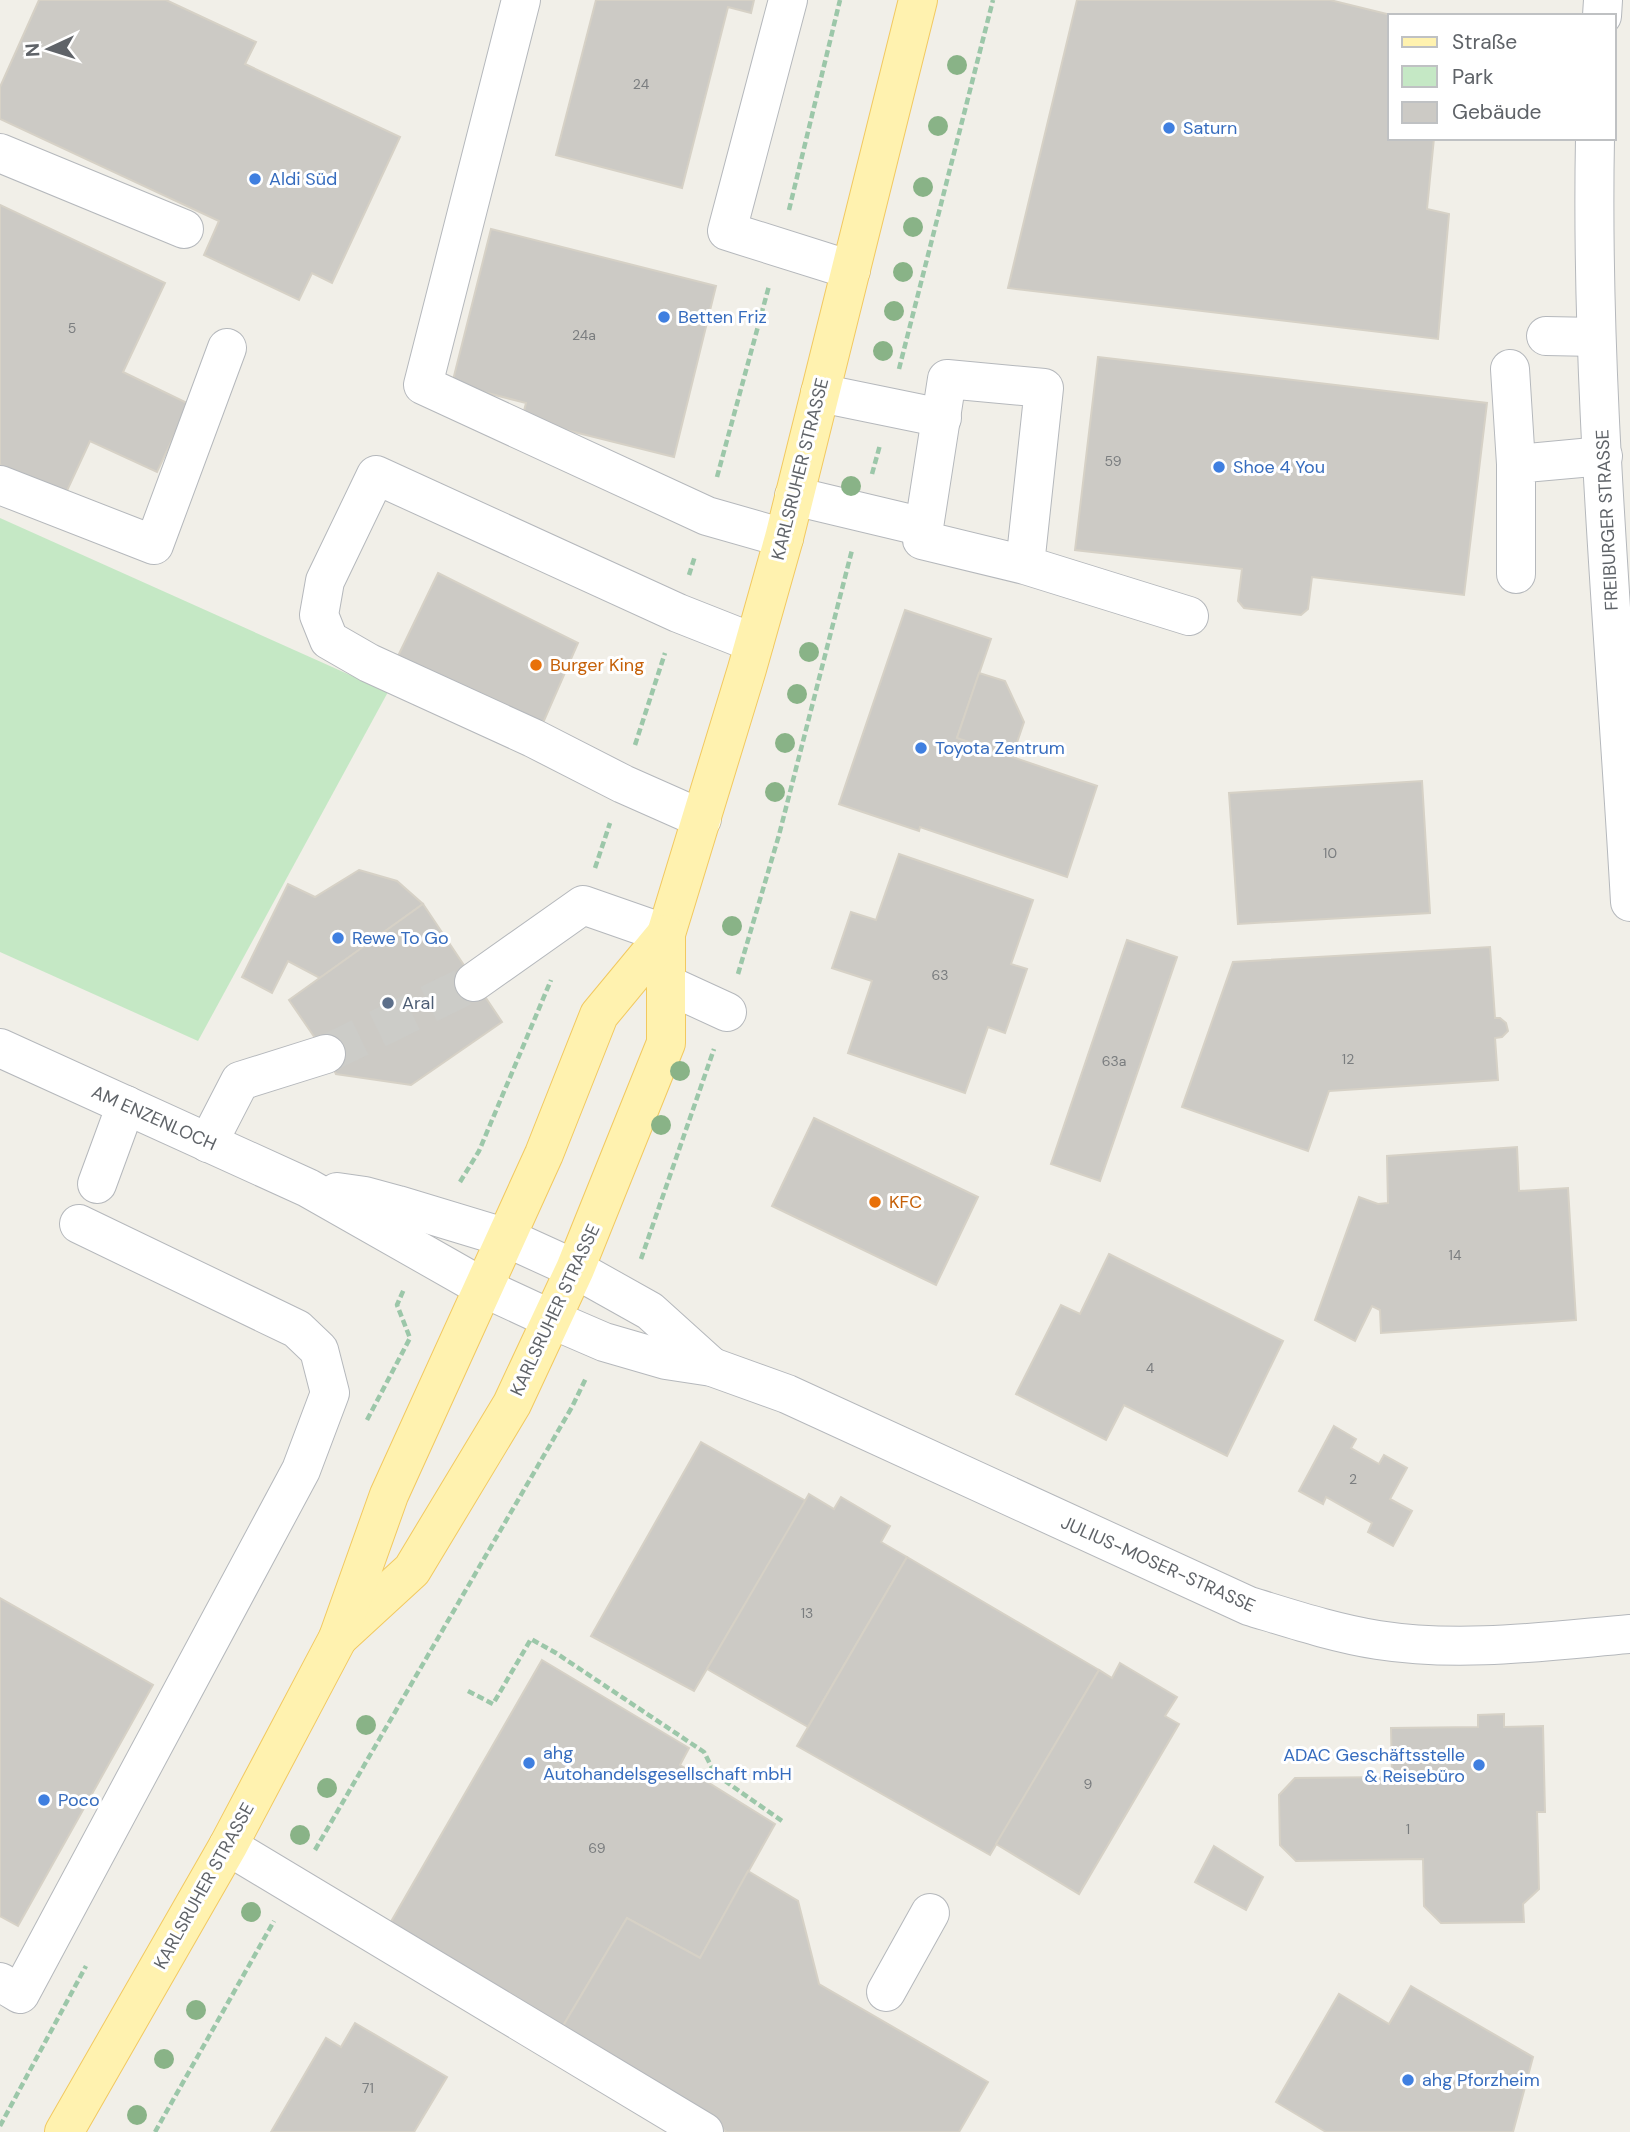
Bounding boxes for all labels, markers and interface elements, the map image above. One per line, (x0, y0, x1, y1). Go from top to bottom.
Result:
north arrow (14, 14, 84, 84)
legend (1388, 14, 1616, 140)
text: Straße (1452, 28, 1517, 56)
text: N (20, 42, 45, 58)
text: Park (1452, 63, 1494, 91)
house number: 24 (633, 75, 650, 93)
text: Gebäude (1452, 98, 1542, 126)
place label: Saturn (1183, 116, 1237, 140)
marker: Saturn (1161, 120, 1177, 136)
place label: Aldi Süd (269, 167, 337, 191)
marker: Aldi Süd (247, 171, 263, 187)
place label: Betten Friz (678, 305, 767, 329)
marker: Betten Friz (656, 309, 672, 325)
house number: 5 (68, 319, 76, 337)
house number: 24a (572, 326, 596, 344)
street label: KARLSRUHER STRASSE (766, 375, 834, 563)
street label: FREIBURGER STRASSE (1590, 429, 1624, 611)
house number: 59 (1105, 452, 1122, 470)
place label: Shoe 4 You (1233, 455, 1325, 479)
marker: Shoe 4 You (1211, 459, 1227, 475)
place label: Burger King (550, 653, 644, 677)
marker: Burger King (528, 657, 544, 673)
place label: Toyota Zentrum (935, 736, 1065, 760)
marker: Toyota Zentrum (913, 740, 929, 756)
house number: 10 (1323, 844, 1337, 862)
place label: Rewe To Go (352, 926, 449, 950)
marker: Rewe To Go (330, 930, 346, 946)
house number: 63 (931, 966, 949, 984)
place label: Aral (402, 991, 434, 1015)
marker: Aral (380, 995, 396, 1011)
house number: 12 (1342, 1050, 1354, 1068)
house number: 63a (1102, 1052, 1126, 1070)
street label: AM ENZENLOCH (88, 1080, 220, 1156)
place label: KFC (889, 1190, 922, 1214)
marker: KFC (867, 1194, 883, 1210)
street label: KARLSRUHER STRASSE (505, 1220, 605, 1400)
house number: 14 (1449, 1246, 1462, 1264)
house number: 4 (1146, 1359, 1155, 1377)
house number: 2 (1349, 1470, 1357, 1488)
street label: JULIUS-MOSER-STRASSE (1057, 1510, 1259, 1618)
house number: 13 (801, 1604, 813, 1622)
place label: ahg Autohandelsgesellschaft mbH (543, 1741, 792, 1786)
place label: ADAC Geschäftsstelle & Reisebüro (1283, 1743, 1465, 1788)
marker: ahg Autohandelsgesellschaft mbH (521, 1755, 537, 1771)
marker: ADAC Geschäftsstelle & Reisebüro (1471, 1757, 1487, 1773)
house number: 9 (1084, 1775, 1093, 1793)
place label: Poco (58, 1788, 100, 1812)
marker: Poco (36, 1792, 52, 1808)
street label: KARLSRUHER STRASSE (148, 1798, 260, 1974)
house number: 1 (1406, 1820, 1410, 1838)
house number: 69 (588, 1839, 606, 1857)
place label: ahg Pforzheim (1422, 2068, 1540, 2092)
marker: ahg Pforzheim (1400, 2072, 1416, 2088)
house number: 71 (362, 2079, 374, 2097)

